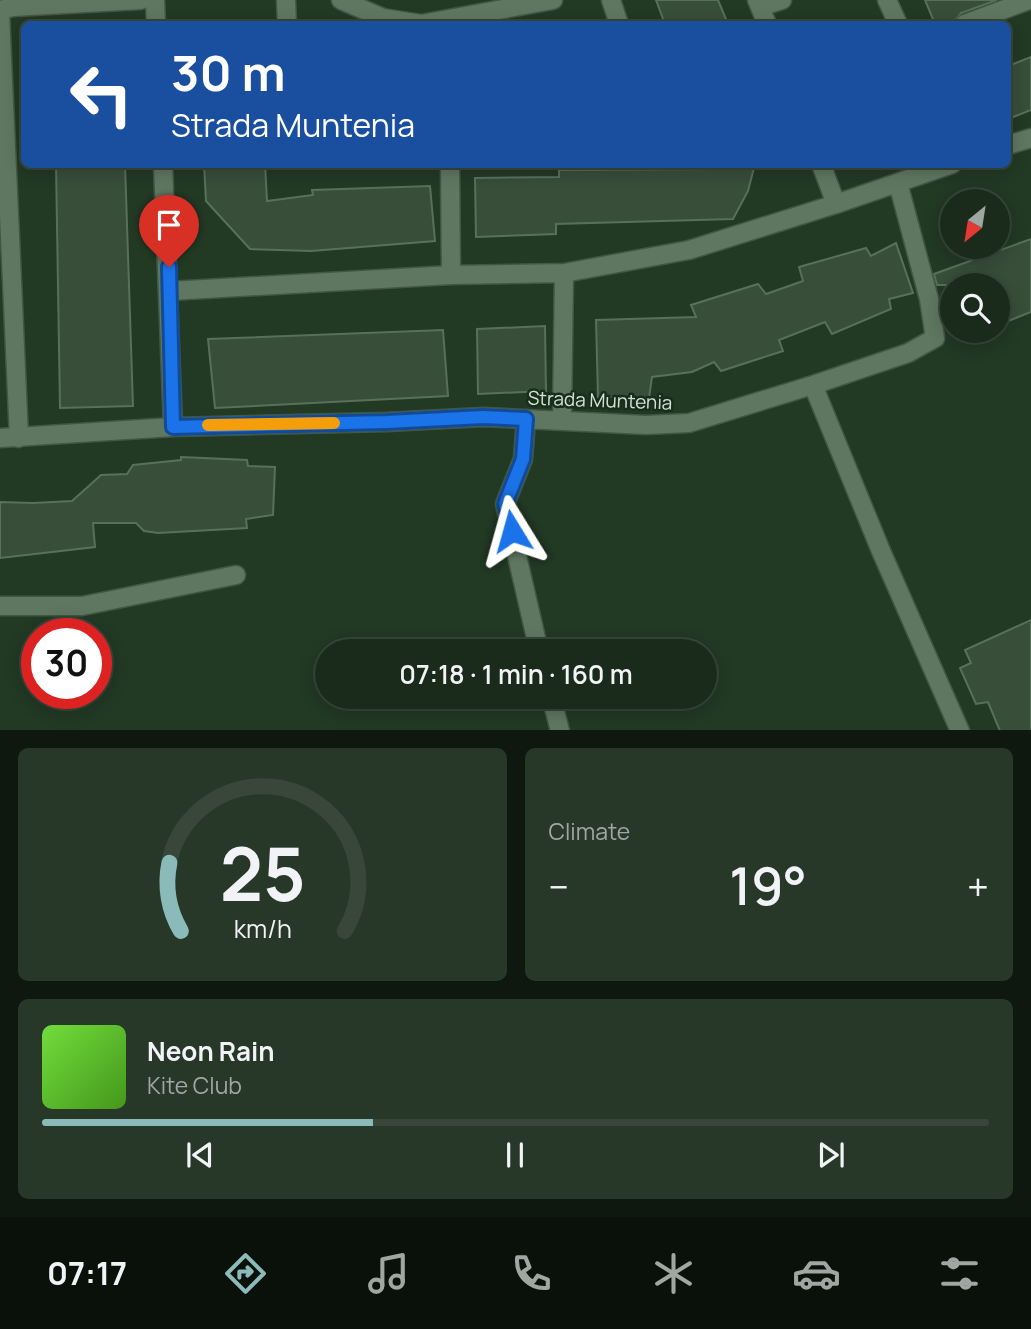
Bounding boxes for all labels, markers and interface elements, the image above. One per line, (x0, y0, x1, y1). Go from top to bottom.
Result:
text: 30 m (171, 39, 286, 106)
icon: left (56, 49, 147, 140)
text: Strada Muntenia (171, 103, 415, 147)
north arrow (940, 189, 1010, 259)
map controls (940, 189, 1010, 343)
pin (139, 195, 199, 267)
icon: arrive (150, 206, 188, 244)
button: search (940, 273, 1010, 343)
street label: Strada Muntenia (527, 384, 673, 416)
position arrow (475, 494, 549, 568)
speed limit sign: 30 (21, 618, 112, 709)
text: 07:18 · 1 min · 160 m (399, 656, 633, 692)
text: Climate (549, 815, 630, 847)
text: 25 (219, 823, 305, 923)
text: 19° (729, 850, 807, 921)
text: − (549, 860, 569, 912)
text: + (967, 860, 989, 912)
text: km/h (233, 910, 291, 945)
text: Neon Rain (147, 1033, 275, 1069)
text: Kite Club (147, 1069, 242, 1101)
icon: previous (181, 1136, 219, 1174)
icon: pause (496, 1136, 534, 1174)
icon: next (812, 1136, 850, 1174)
icon: directions (221, 1249, 270, 1298)
icon: music (364, 1249, 413, 1298)
icon: phone (507, 1249, 556, 1298)
icon: climate (649, 1249, 698, 1298)
icon: car (792, 1249, 841, 1298)
icon: filters (935, 1249, 984, 1298)
text: 07:17 (47, 1251, 127, 1295)

